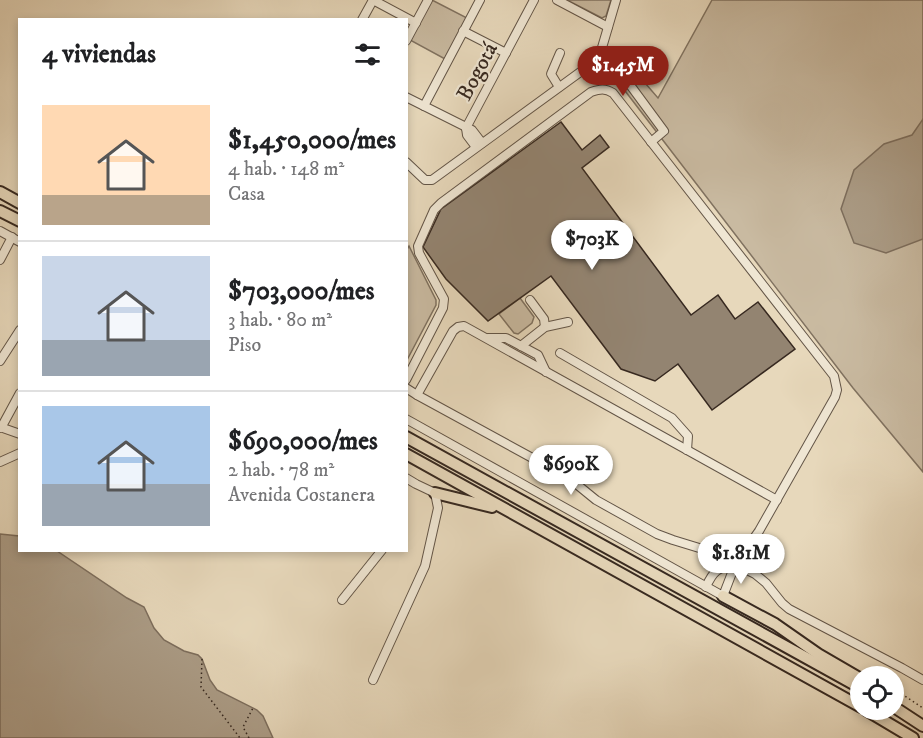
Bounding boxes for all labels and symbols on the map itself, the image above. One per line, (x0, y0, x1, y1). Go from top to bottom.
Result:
street label: Bogotá (451, 37, 504, 106)
pin: $1.45M (574, 46, 672, 97)
pin: $703K (550, 220, 634, 271)
pin: $690K (529, 445, 613, 496)
pin: $1.81M (692, 534, 790, 585)

